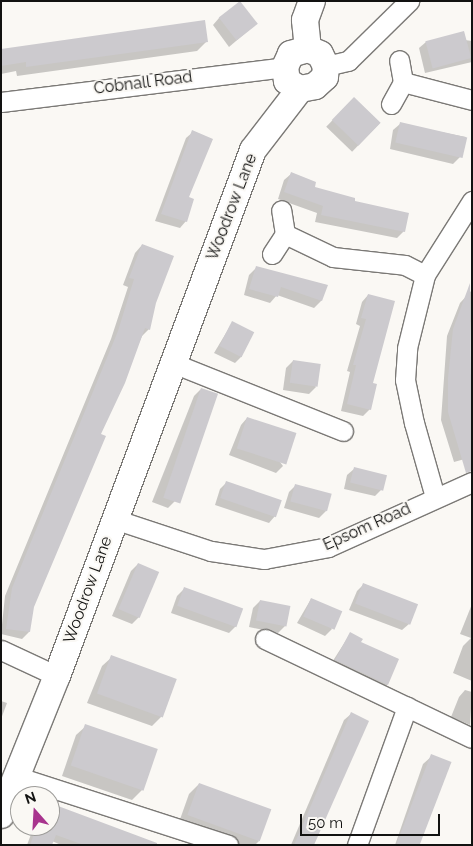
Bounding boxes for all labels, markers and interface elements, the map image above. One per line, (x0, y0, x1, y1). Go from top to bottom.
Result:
street label: Cobnall Road (92, 67, 194, 99)
street label: Woodrow Lane (203, 151, 261, 263)
street label: Epsom Road (320, 499, 414, 555)
street label: Woodrow Lane (60, 534, 116, 646)
north arrow (10, 786, 60, 836)
text: N (23, 788, 38, 807)
scale bar (303, 804, 443, 836)
text: 50 m (308, 814, 343, 832)

